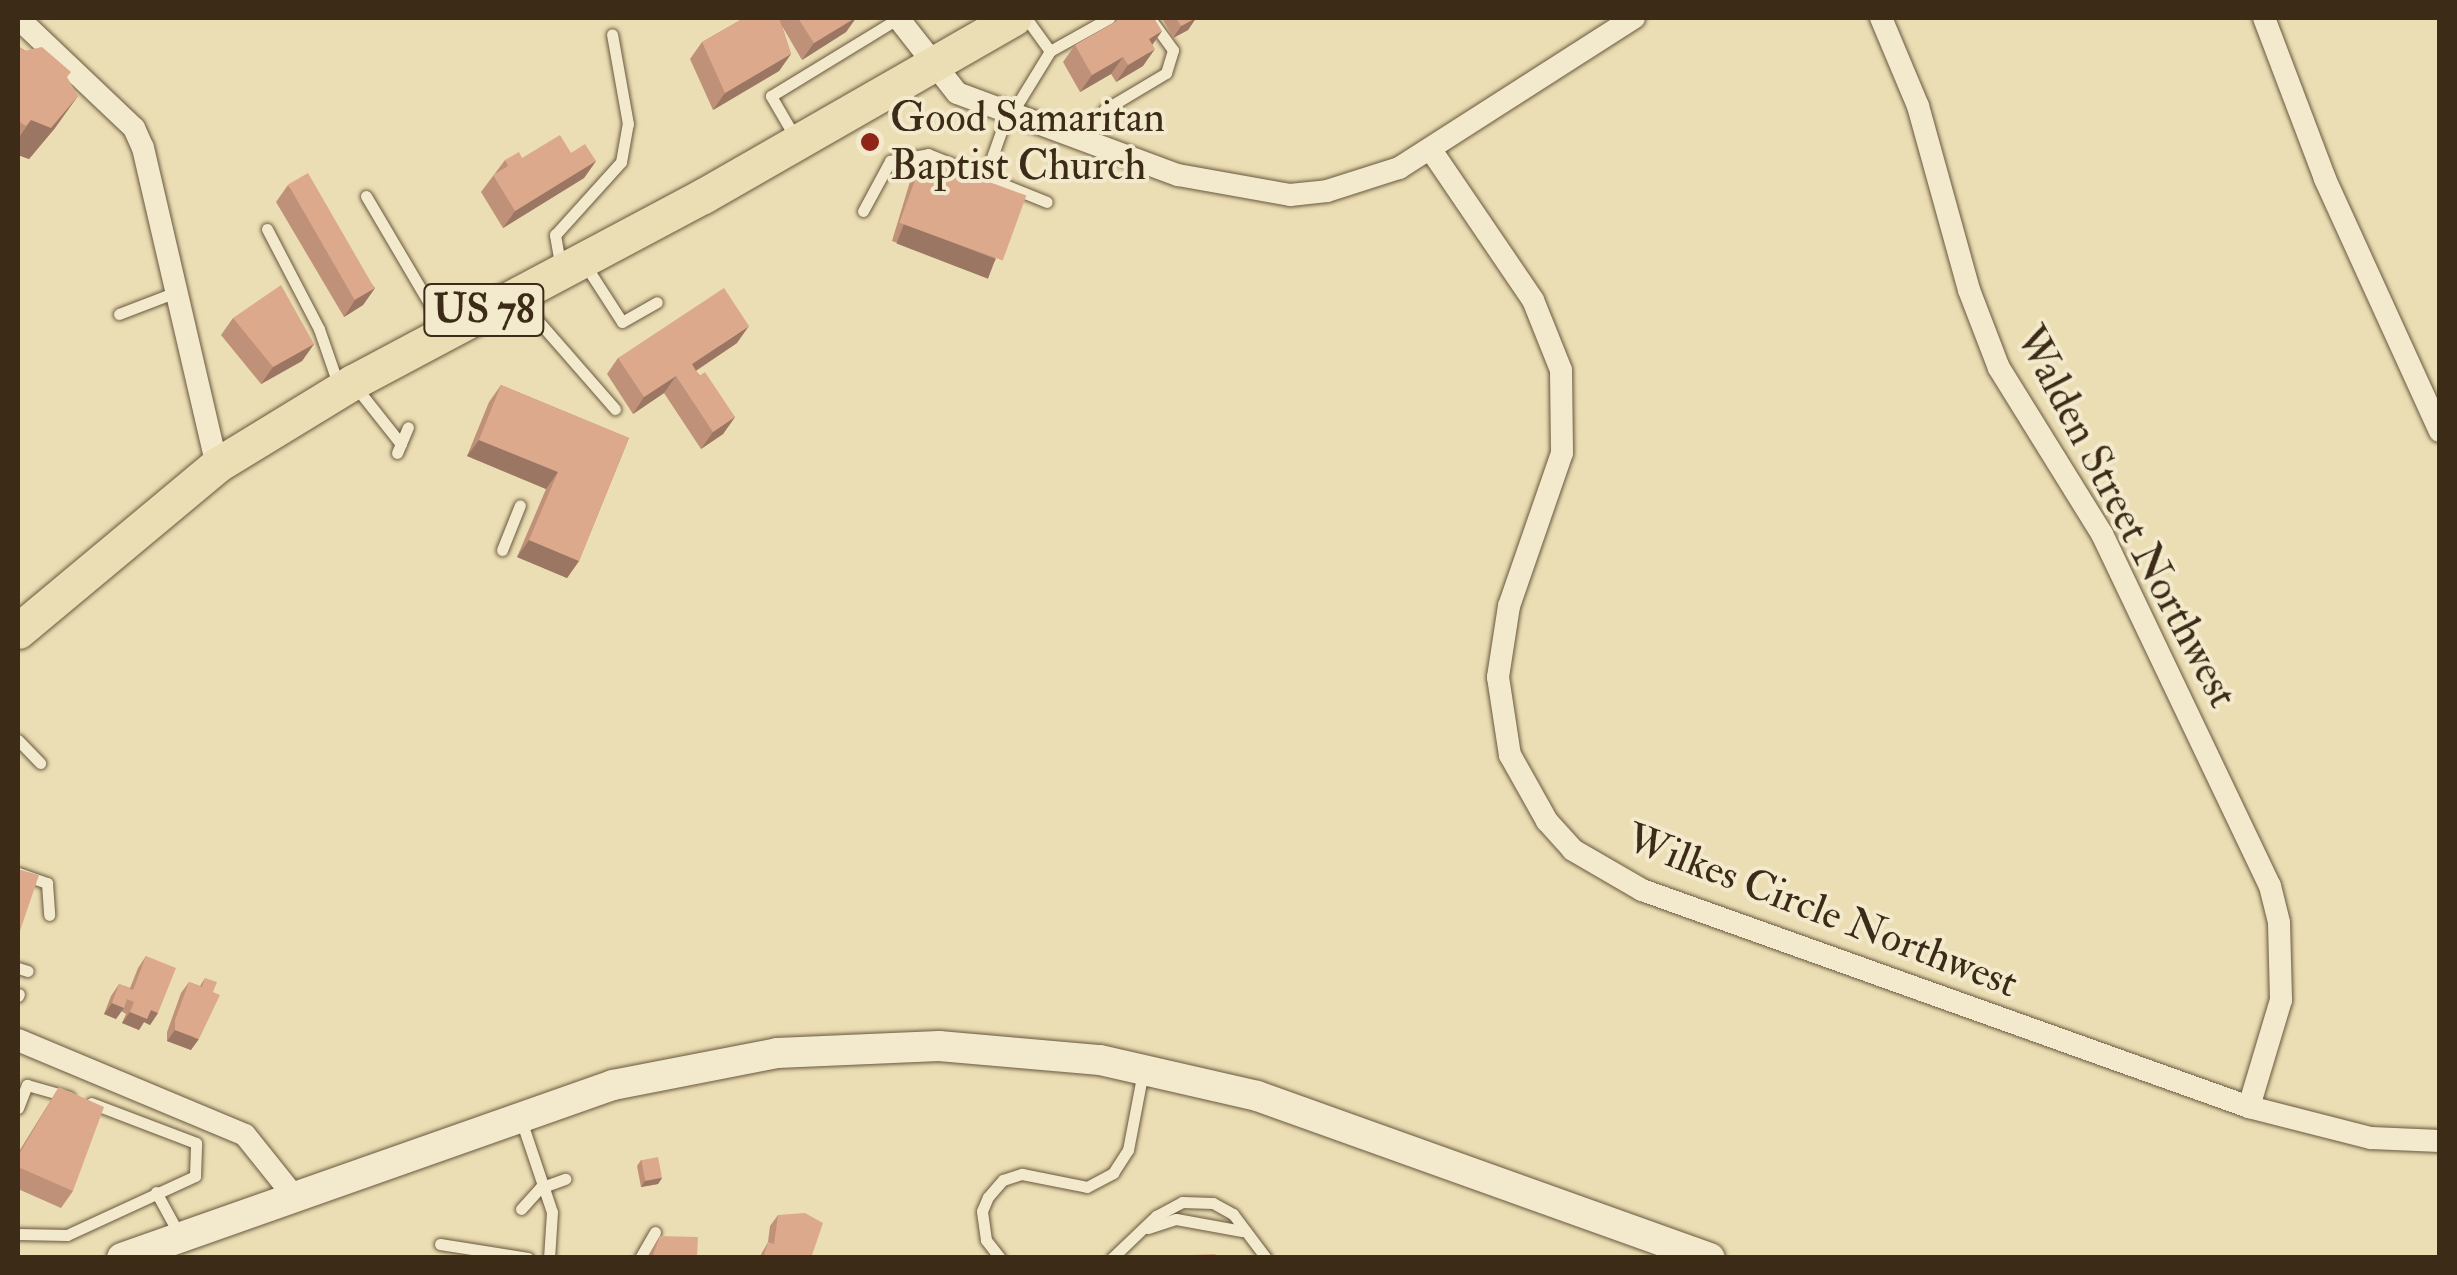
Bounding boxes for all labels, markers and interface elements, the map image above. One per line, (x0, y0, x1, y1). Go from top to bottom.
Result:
place label: Good Samaritan Baptist Church (890, 93, 1165, 192)
marker: Good Samaritan Baptist Church (859, 131, 881, 153)
road number: US 78 (422, 275, 546, 345)
street label: Walden Street Northwest (2004, 318, 2248, 716)
street label: Wilkes Circle Northwest (1619, 813, 2025, 1009)

